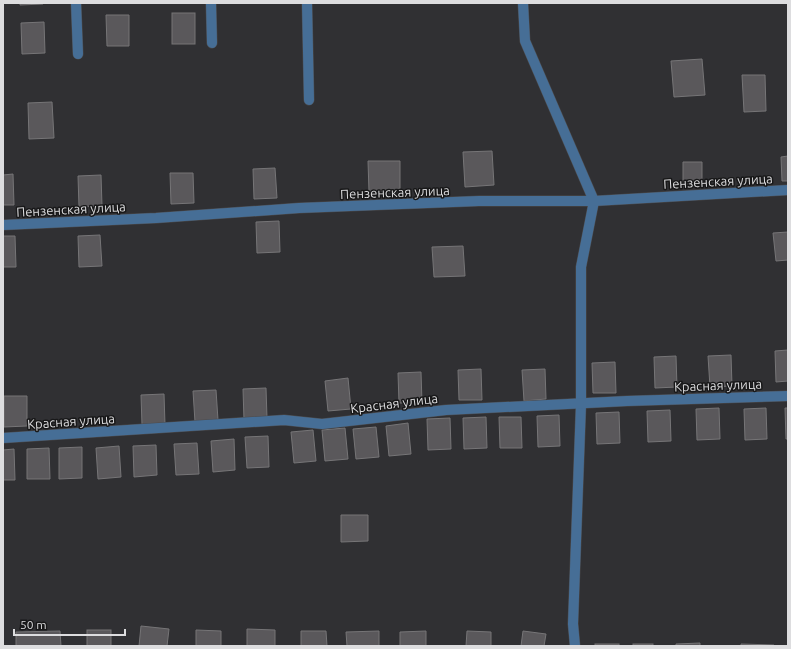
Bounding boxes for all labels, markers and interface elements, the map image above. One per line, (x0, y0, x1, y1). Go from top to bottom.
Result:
street label: Пензенская улица (663, 171, 773, 191)
street label: Пензенская улица (340, 183, 450, 201)
street label: Пензенская улица (16, 199, 126, 219)
street label: Красная улица (674, 376, 762, 394)
street label: Красная улица (349, 391, 439, 415)
street label: Красная улица (27, 411, 115, 431)
scale bar (14, 611, 125, 637)
text: 50 m (20, 618, 47, 631)

